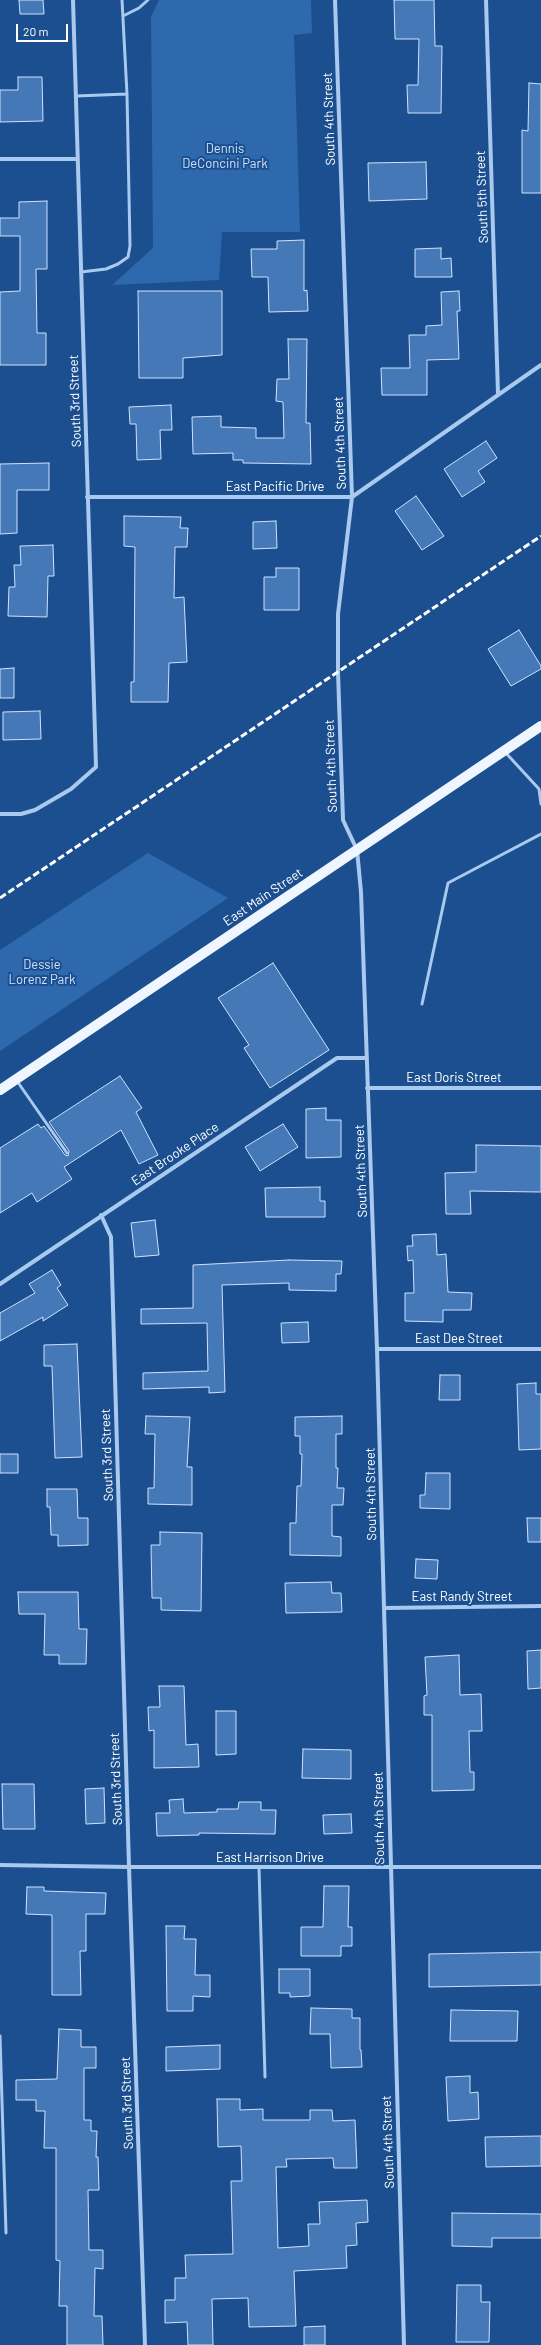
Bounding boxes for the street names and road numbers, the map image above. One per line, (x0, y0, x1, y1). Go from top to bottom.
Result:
street label: South 4th Street (320, 72, 338, 166)
street label: South 5th Street (473, 151, 491, 243)
street label: South 3rd Street (66, 354, 84, 448)
street label: South 4th Street (331, 396, 349, 490)
street label: East Pacific Drive (226, 479, 324, 495)
street label: South 4th Street (322, 719, 340, 813)
street label: East Main Street (220, 865, 306, 929)
street label: East Doris Street (406, 1070, 502, 1086)
street label: East Brooke Place (128, 1119, 222, 1189)
street label: South 4th Street (352, 1124, 370, 1218)
street label: East Dee Street (415, 1331, 503, 1347)
street label: South 3rd Street (98, 1408, 116, 1502)
street label: South 4th Street (362, 1447, 380, 1541)
street label: East Randy Street (412, 1589, 512, 1605)
street label: South 3rd Street (107, 1732, 125, 1826)
street label: South 4th Street (370, 1771, 388, 1865)
street label: East Harrison Drive (216, 1850, 324, 1866)
street label: South 3rd Street (118, 2056, 136, 2150)
street label: South 4th Street (379, 2095, 397, 2189)

